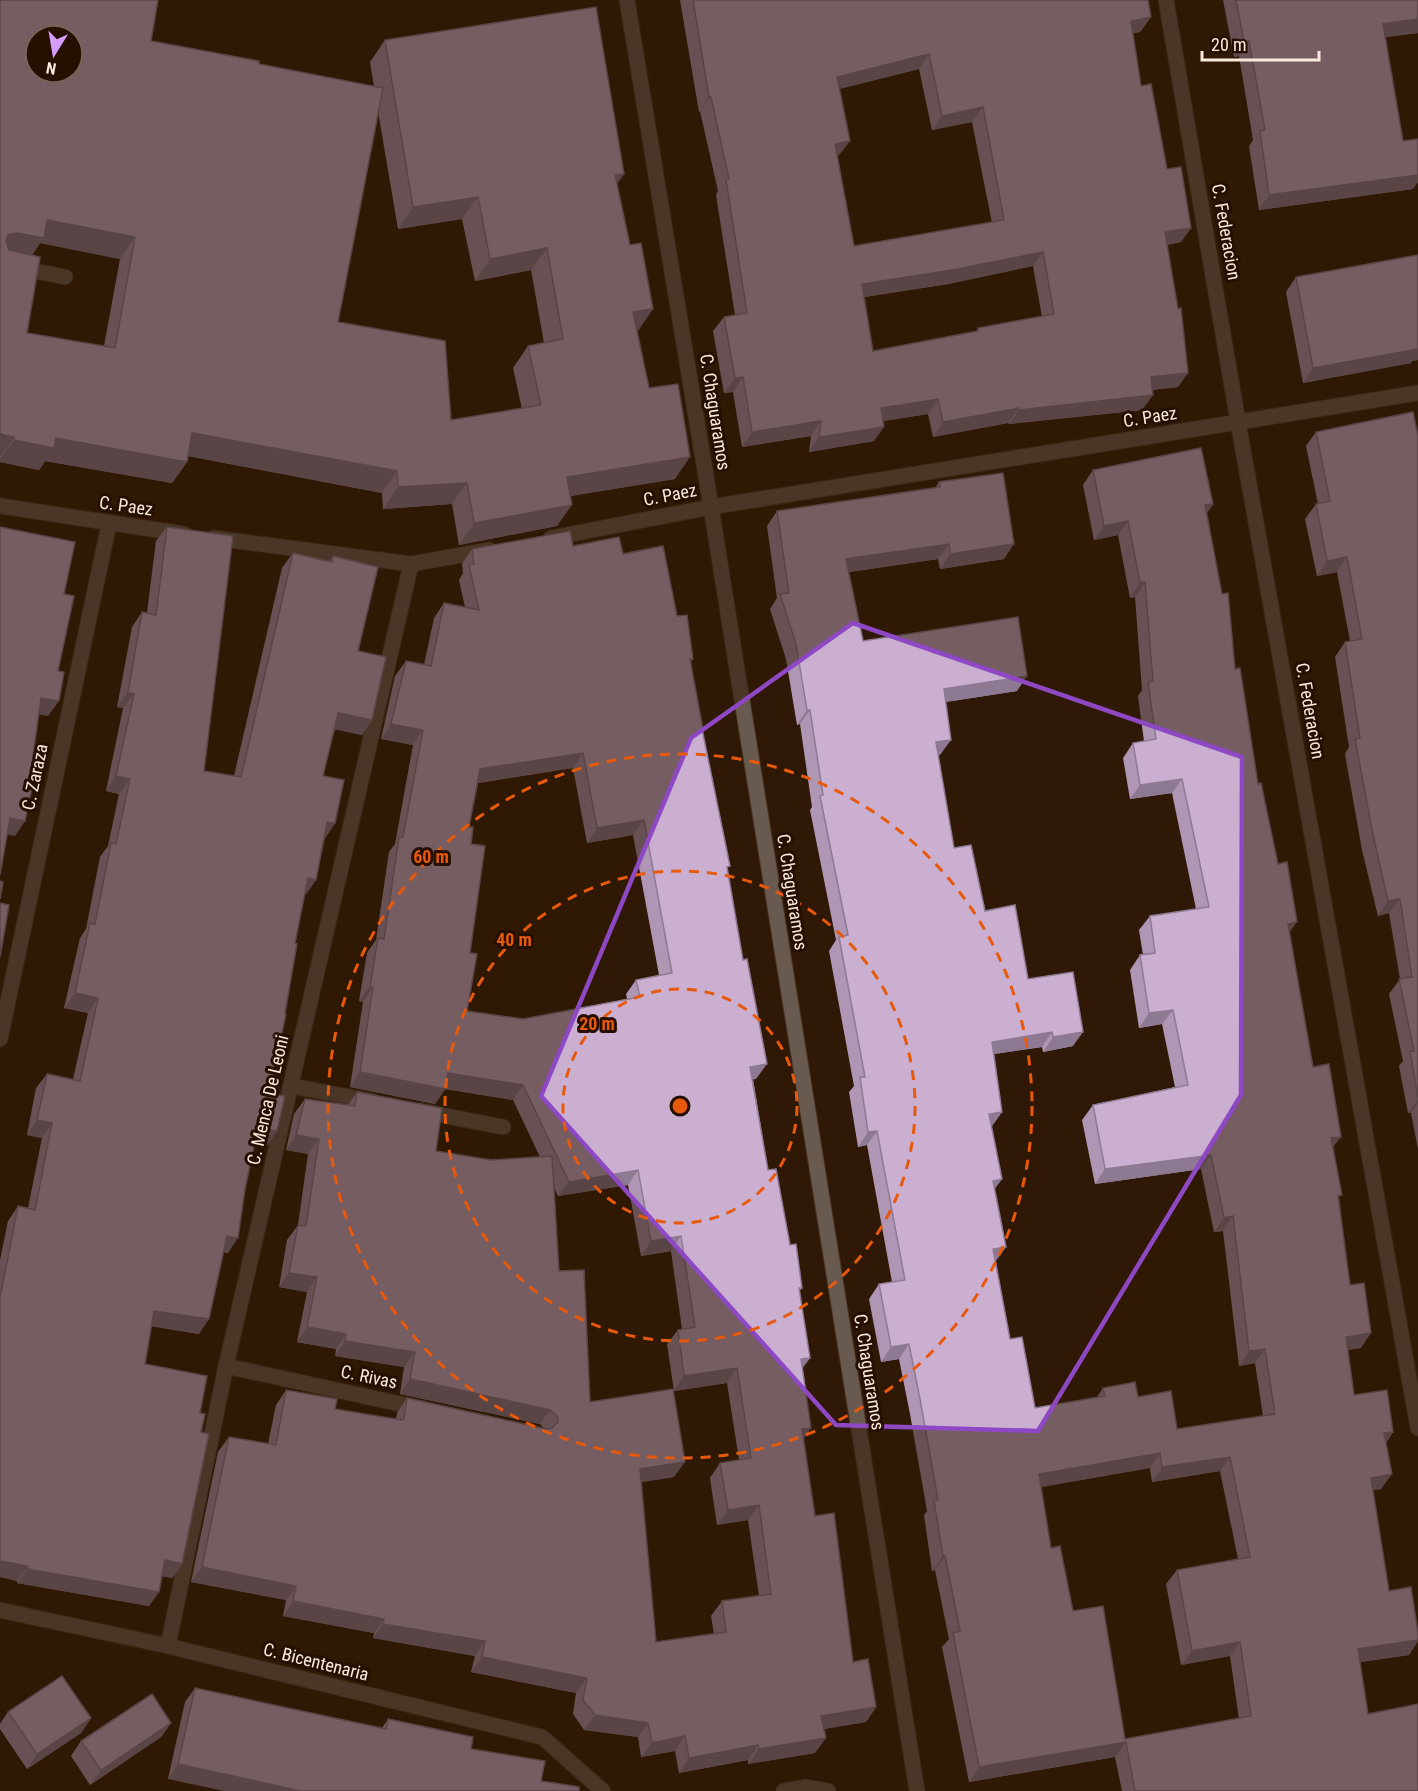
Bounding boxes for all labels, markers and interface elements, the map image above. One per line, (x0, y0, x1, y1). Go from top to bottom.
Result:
north arrow (24, 24, 84, 84)
scale bar (1202, 24, 1319, 62)
text: 20 m (1211, 34, 1246, 55)
text: N (45, 58, 58, 78)
street label: C. Federacion (1208, 182, 1245, 282)
street label: C. Chaguaramos (696, 352, 735, 472)
street label: C. Paez (1122, 402, 1178, 431)
street label: C. Paez (641, 479, 698, 510)
street label: C. Paez (98, 491, 154, 520)
street label: C. Federacion (1292, 661, 1329, 761)
street label: C. Zaraza (17, 742, 52, 812)
street label: C. Chaguaramos (773, 832, 812, 952)
text: 60 m (413, 846, 449, 867)
text: 40 m (496, 929, 532, 950)
text: 20 m (579, 1013, 615, 1034)
street label: C. Menca De Leoni (242, 1033, 293, 1167)
centre of rings (670, 1096, 690, 1116)
street label: C. Chaguaramos (850, 1312, 889, 1432)
street label: C. Rivas (339, 1360, 399, 1393)
street label: C. Bicentenaria (261, 1638, 371, 1685)

